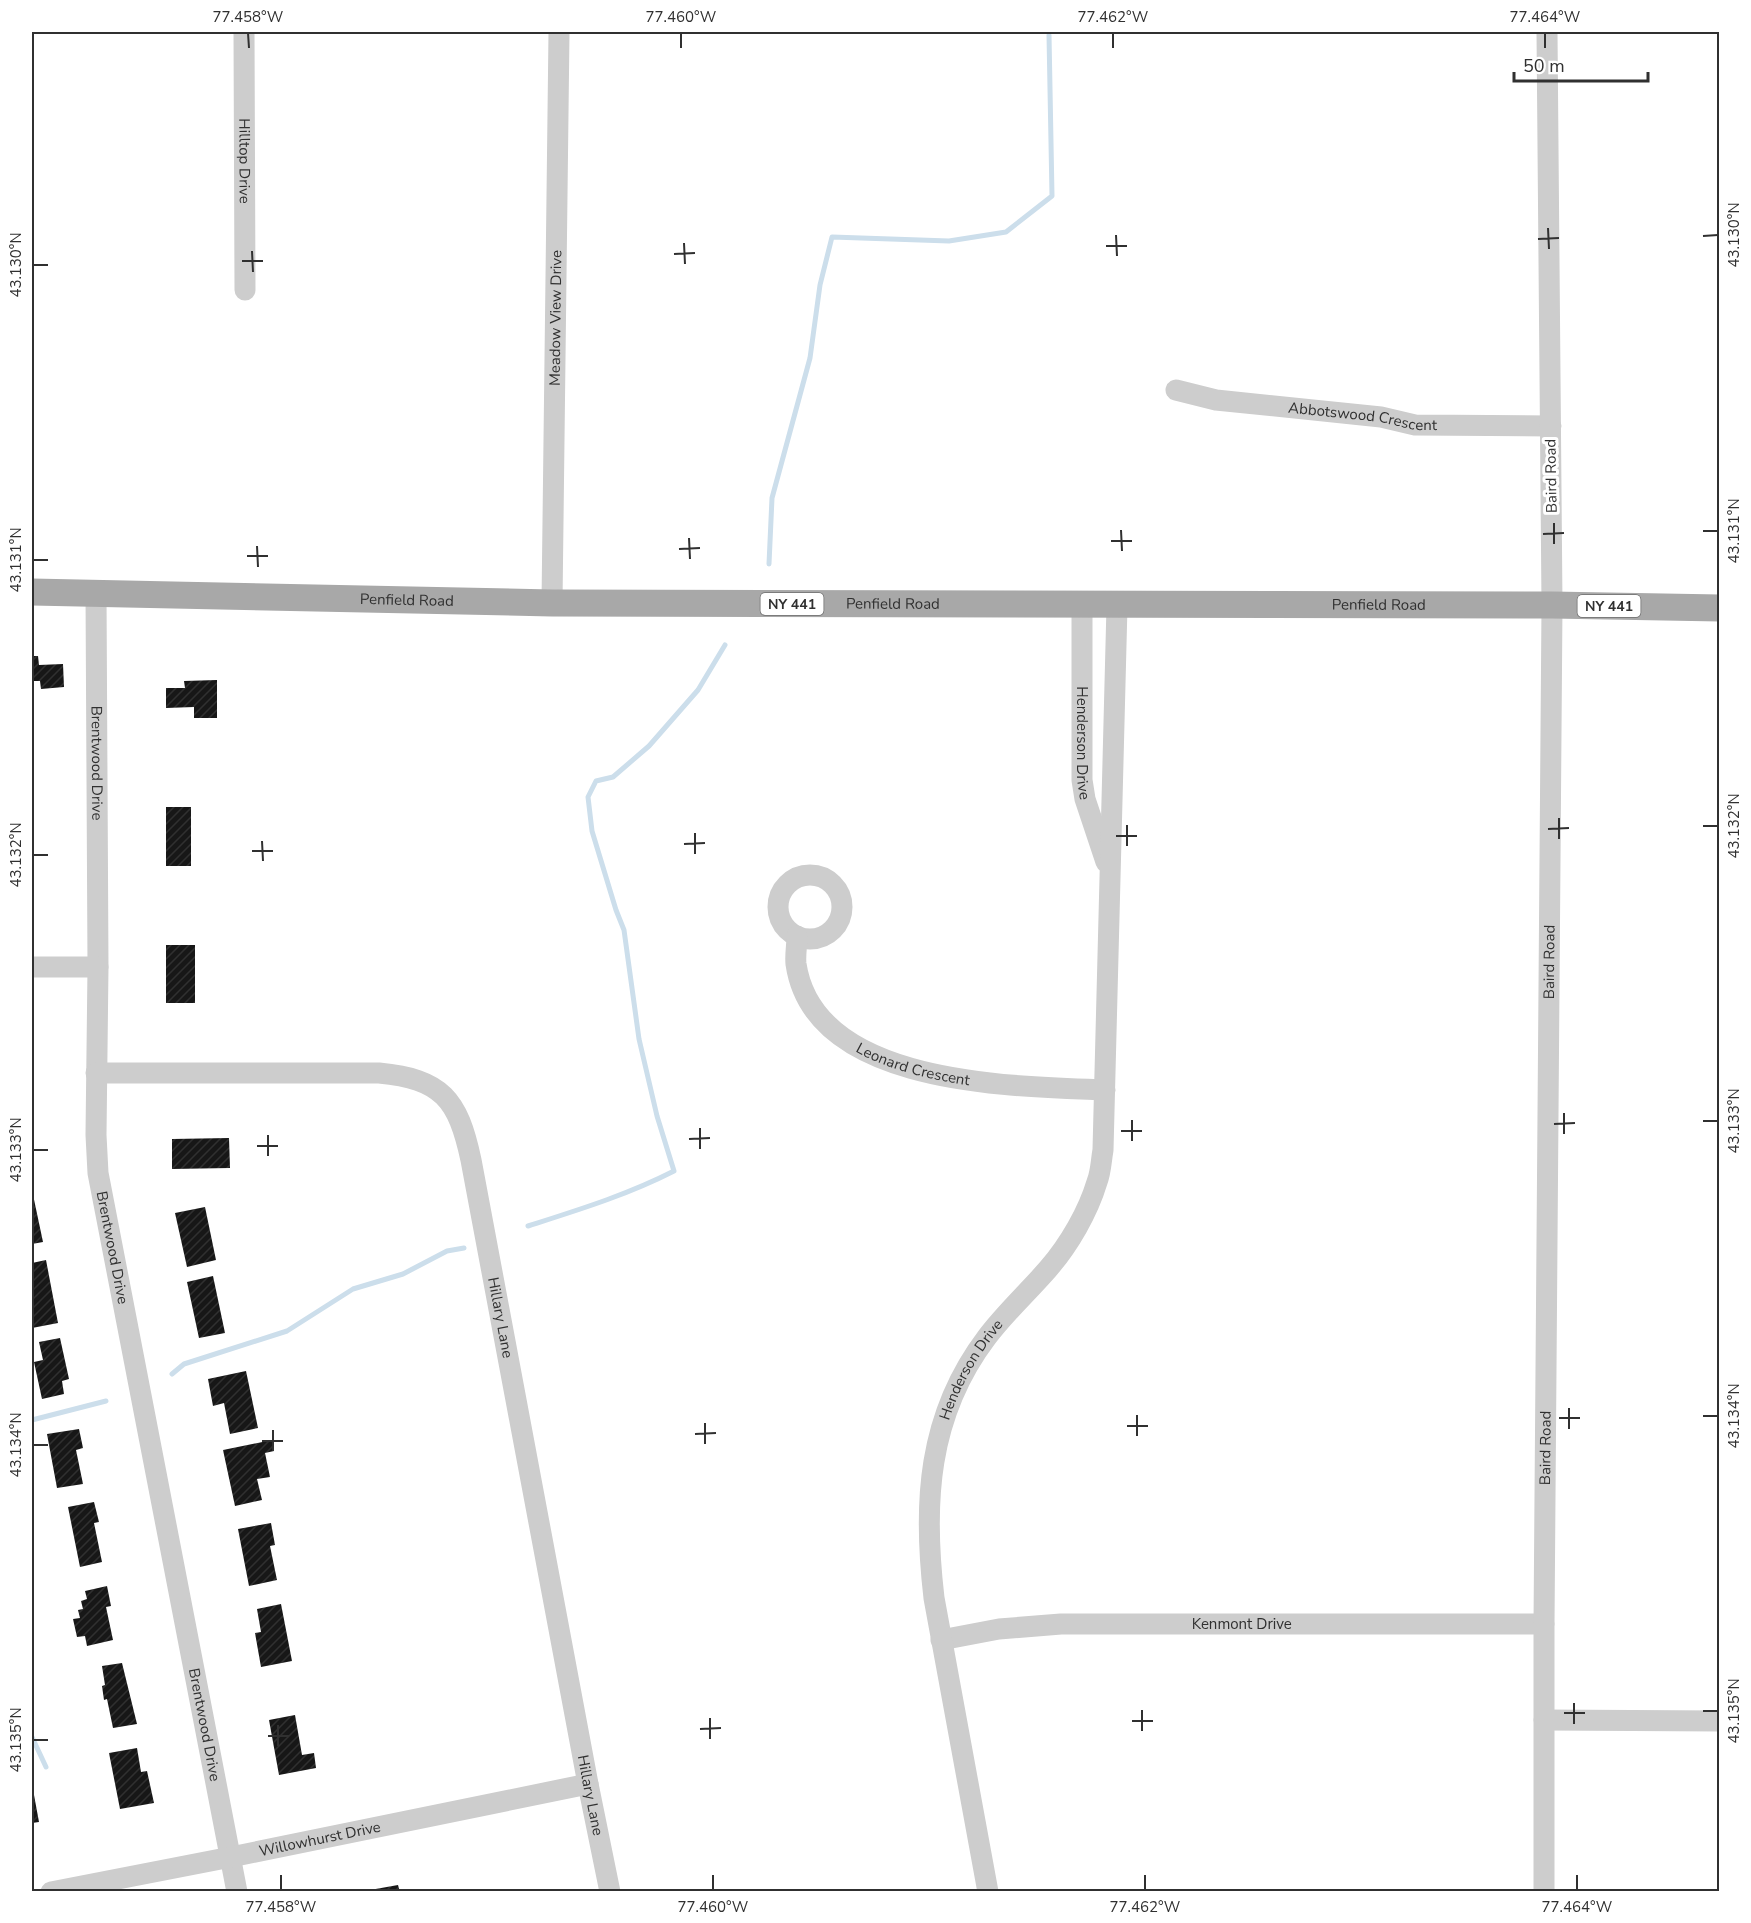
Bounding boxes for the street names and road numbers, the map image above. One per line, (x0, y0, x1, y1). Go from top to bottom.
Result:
street label: Hilltop Drive (234, 118, 255, 204)
street label: Meadow View Drive (545, 250, 566, 386)
street label: Abbotswood Crescent (1287, 398, 1438, 435)
street label: Baird Road (1540, 439, 1562, 513)
street label: Penfield Road (360, 589, 454, 611)
road number: NY 441 (760, 593, 824, 615)
street label: Penfield Road (846, 594, 940, 614)
street label: Penfield Road (1332, 595, 1426, 615)
road number: NY 441 (1578, 595, 1640, 617)
street label: Henderson Drive (1072, 686, 1095, 801)
street label: Brentwood Drive (87, 706, 107, 820)
street label: Baird Road (1539, 925, 1559, 999)
street label: Leonard Crescent (853, 1038, 972, 1090)
street label: Brentwood Drive (92, 1189, 133, 1306)
street label: Hillary Lane (483, 1276, 518, 1360)
street label: Henderson Drive (934, 1315, 1007, 1423)
street label: Baird Road (1535, 1411, 1556, 1485)
street label: Kenmont Drive (1192, 1614, 1292, 1634)
street label: Brentwood Drive (184, 1667, 225, 1783)
street label: Hillary Lane (573, 1753, 608, 1837)
street label: Willowhurst Drive (257, 1817, 382, 1861)

